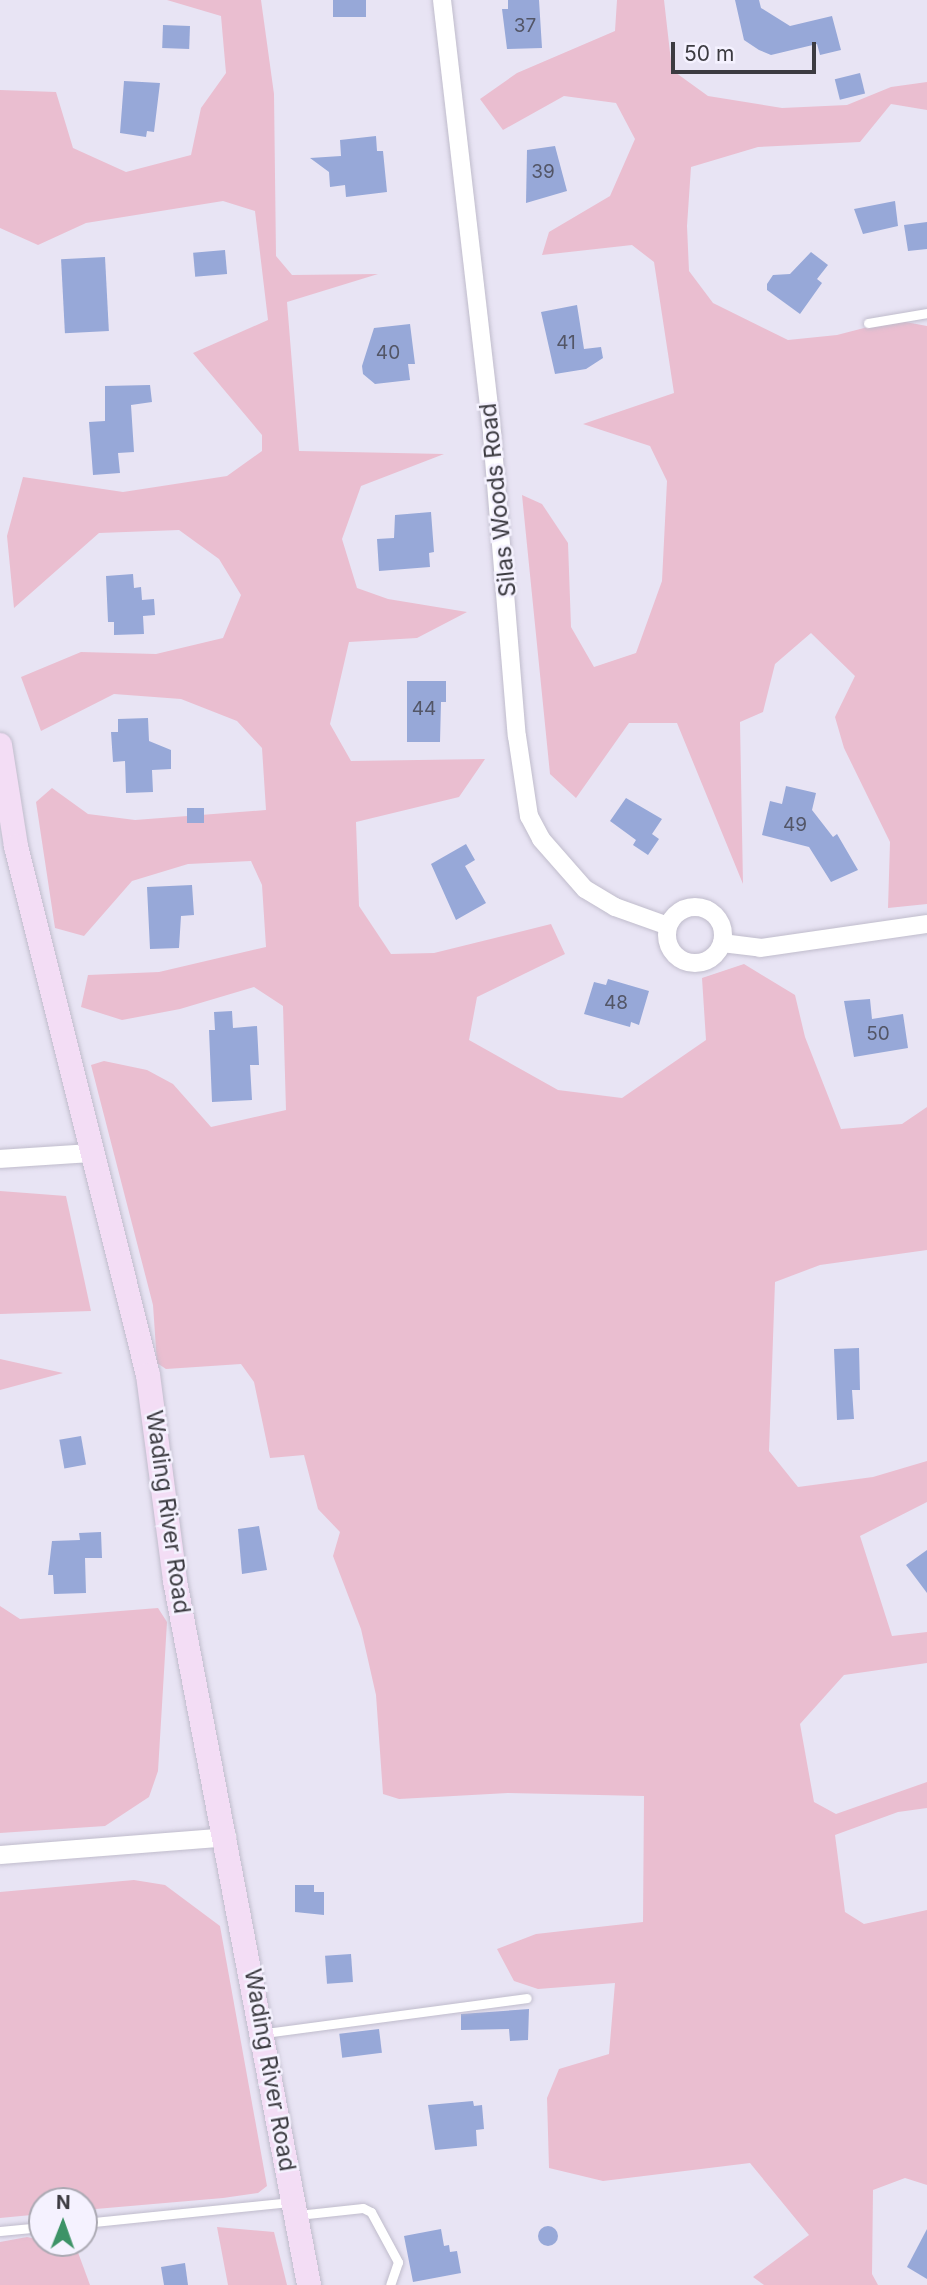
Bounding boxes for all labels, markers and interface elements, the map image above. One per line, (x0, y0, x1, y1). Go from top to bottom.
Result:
house number: 37 (514, 15, 536, 37)
scale bar (675, 28, 820, 72)
text: 50 m (684, 41, 734, 66)
house number: 39 (531, 161, 555, 183)
house number: 41 (556, 332, 576, 354)
house number: 40 (376, 342, 400, 364)
street label: Silas Woods Road (474, 402, 522, 598)
house number: 44 (412, 698, 436, 720)
house number: 49 (783, 814, 807, 836)
house number: 48 (604, 992, 628, 1014)
house number: 50 (866, 1023, 890, 1045)
street label: Wading River Road (140, 1409, 196, 1615)
street label: Wading River Road (239, 1967, 301, 2173)
north arrow (28, 2187, 98, 2257)
text: N (56, 2191, 71, 2214)

